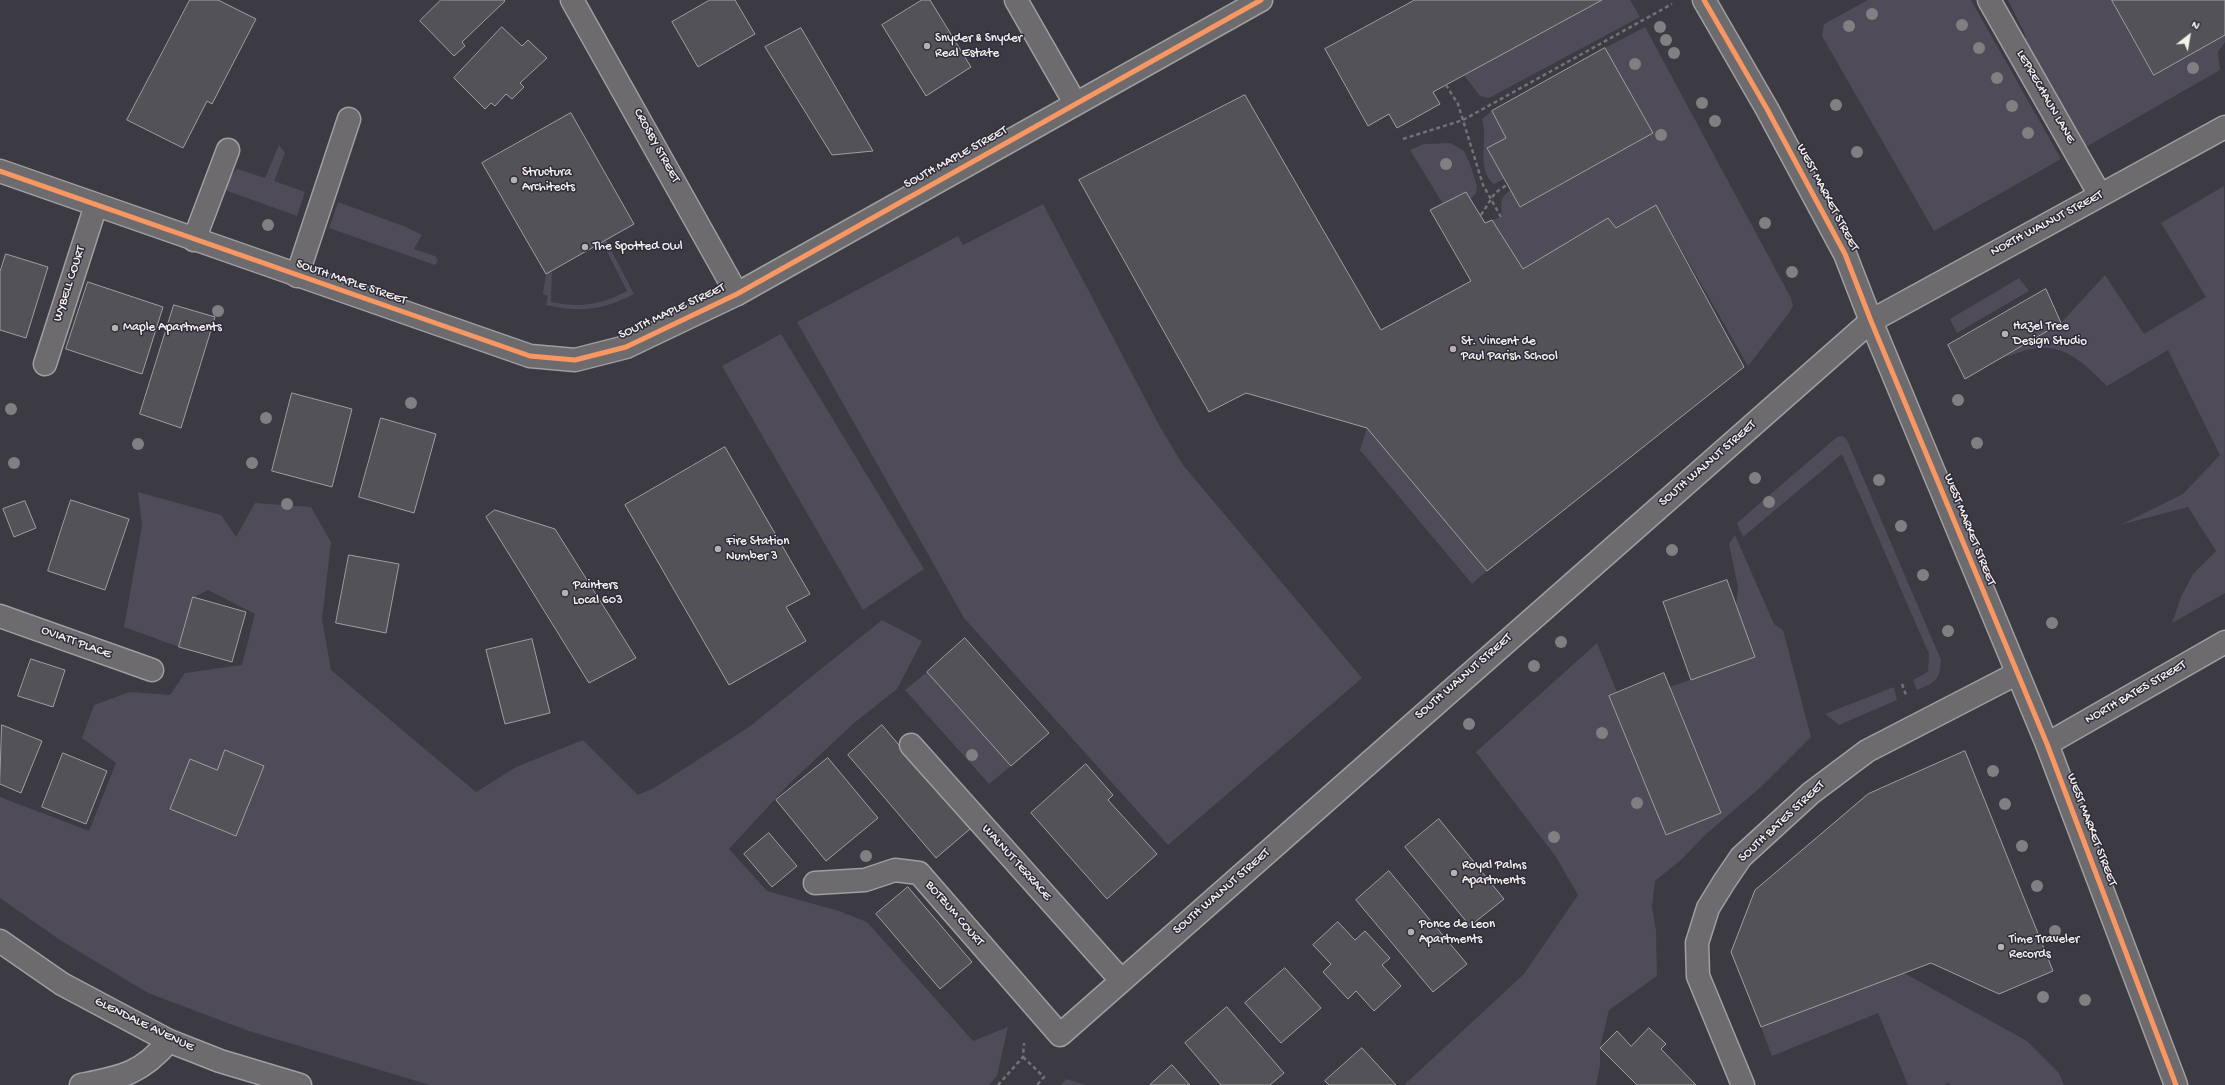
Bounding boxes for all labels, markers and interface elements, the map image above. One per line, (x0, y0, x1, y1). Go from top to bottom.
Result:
north arrow (2169, 16, 2209, 56)
text: N (2189, 19, 2201, 33)
place label: Snyder & Snyder Real Estate (935, 31, 1022, 62)
marker: Snyder & Snyder Real Estate (922, 41, 932, 51)
street label: LEPRECHAUN LANE (2012, 48, 2078, 146)
street label: CROSBY STREET (629, 106, 683, 186)
street label: SOUTH MAPLE STREET (902, 123, 1010, 193)
street label: WEST MARKET STREET (1792, 142, 1862, 254)
place label: Structura Architects (522, 165, 575, 196)
marker: Structura Architects (509, 175, 519, 185)
street label: NORTH WALNUT STREET (1988, 188, 2106, 260)
place label: The Spotted Owl (593, 239, 683, 255)
marker: The Spotted Owl (580, 242, 590, 252)
street label: WYBELL COURT (50, 244, 90, 324)
street label: SOUTH MAPLE STREET (294, 257, 408, 309)
street label: SOUTH MAPLE STREET (616, 280, 728, 344)
place label: Hazel Tree Design Studio (2013, 319, 2087, 350)
place label: Maple Apartments (123, 320, 222, 336)
marker: Maple Apartments (110, 323, 120, 333)
marker: Hazel Tree Design Studio (2000, 329, 2010, 339)
place label: St. Vincent de Paul Parish School (1461, 334, 1558, 365)
marker: St. Vincent de Paul Parish School (1448, 344, 1458, 354)
street label: SOUTH WALNUT STREET (1656, 418, 1760, 510)
street label: WEST MARKET STREET (1939, 472, 1999, 588)
place label: Fire Station Number 3 (726, 534, 789, 565)
marker: Fire Station Number 3 (713, 544, 723, 554)
place label: Painters Local 603 (573, 578, 623, 609)
marker: Painters Local 603 (560, 588, 570, 598)
street label: OVIATT PLACE (39, 623, 113, 663)
street label: SOUTH WALNUT STREET (1412, 631, 1516, 723)
street label: NORTH BATES STREET (2083, 658, 2189, 728)
street label: WEST MARKET STREET (2062, 772, 2120, 888)
street label: SOUTH BATES STREET (1736, 778, 1828, 866)
street label: WALNUT TERRACE (978, 822, 1054, 904)
street label: SOUTH WALNUT STREET (1170, 846, 1274, 938)
place label: Royal Palms Apartments (1462, 858, 1526, 889)
marker: Royal Palms Apartments (1449, 868, 1459, 878)
street label: BOTZUM COURT (921, 878, 987, 950)
place label: Ponce de Leon Apartments (1419, 917, 1495, 948)
marker: Ponce de Leon Apartments (1406, 927, 1416, 937)
place label: Time Traveler Records (2009, 932, 2079, 963)
marker: Time Traveler Records (1996, 942, 2006, 952)
street label: GLENDALE AVENUE (92, 994, 196, 1056)

